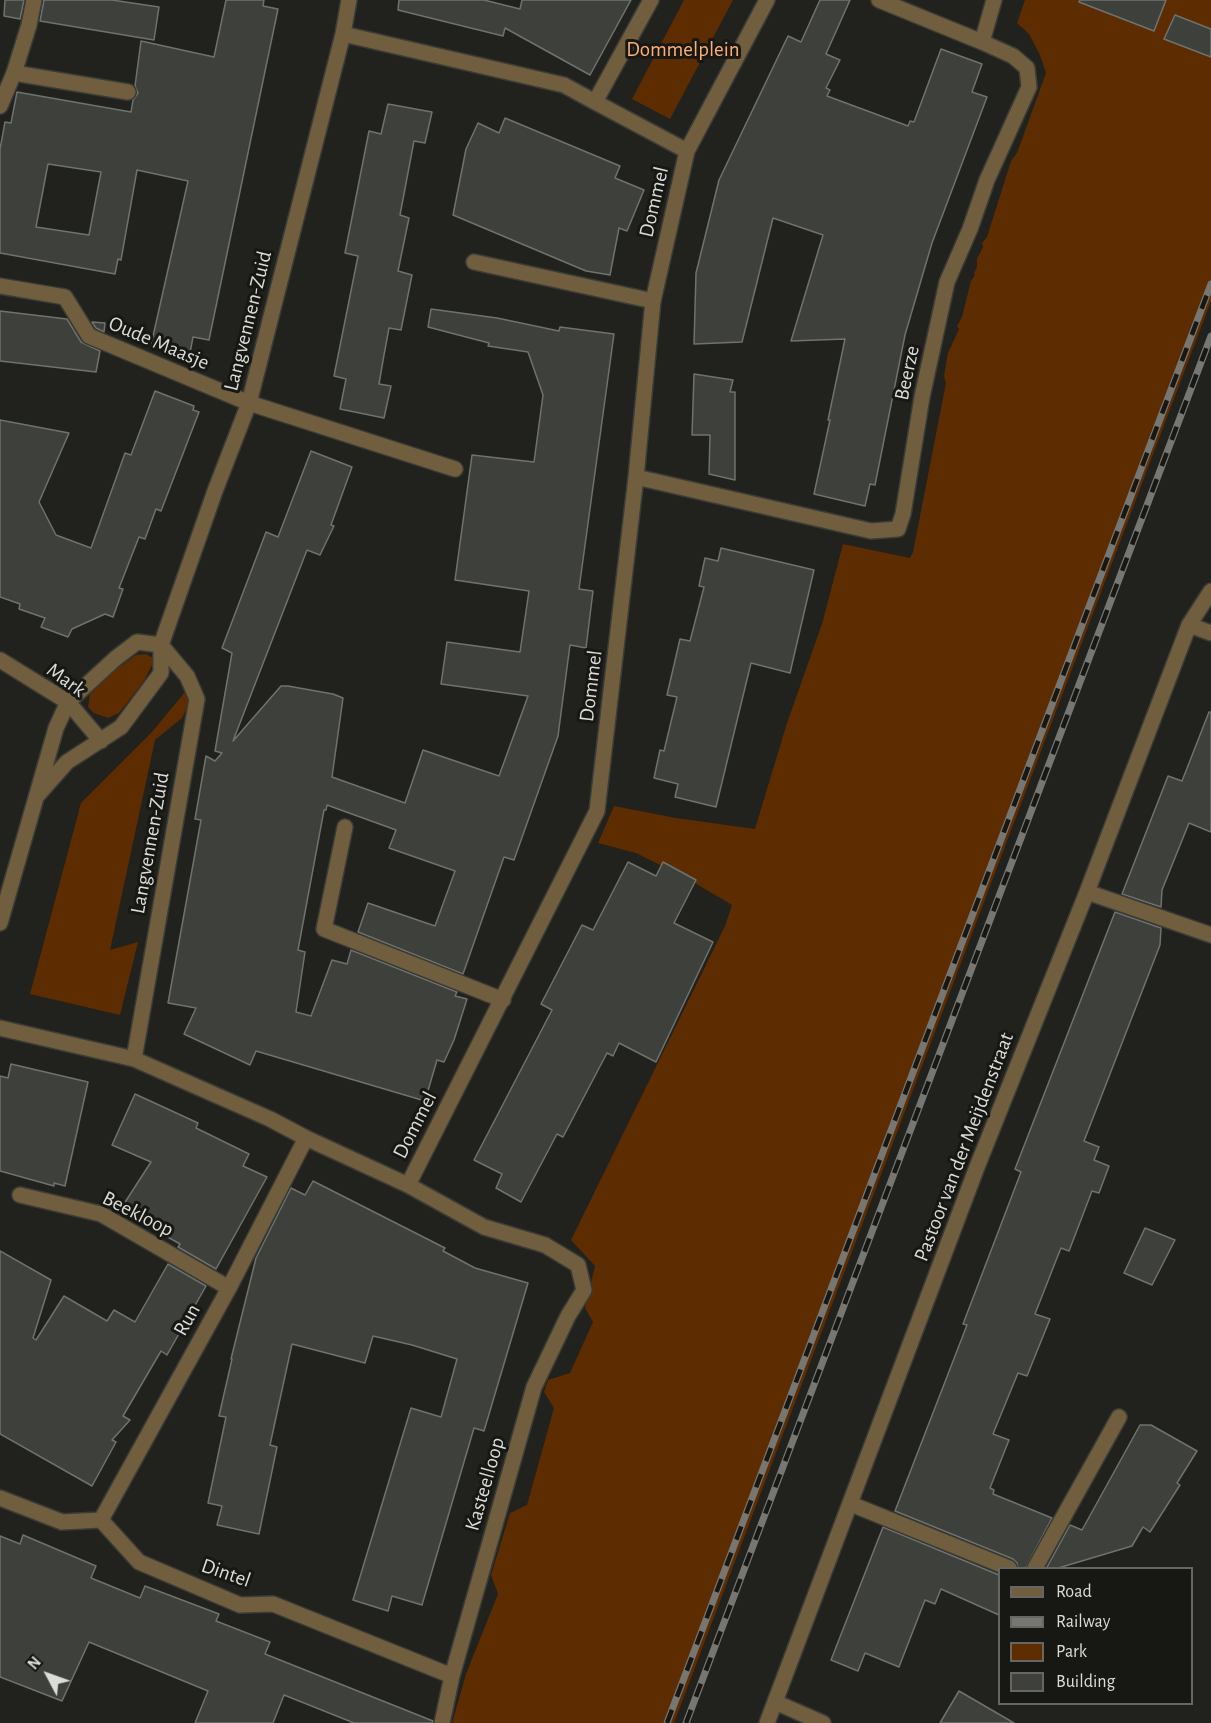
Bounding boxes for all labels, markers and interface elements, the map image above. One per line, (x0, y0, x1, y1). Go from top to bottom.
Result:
park label: Dommelplein (626, 37, 740, 63)
street label: Dommel (634, 164, 674, 240)
street label: Langvennen-Zuid (218, 248, 278, 394)
street label: Oude Maasje (105, 311, 213, 375)
street label: Beerze (889, 343, 925, 403)
street label: Dommel (574, 649, 608, 723)
street label: Mark (42, 657, 90, 703)
street label: Langvennen-Zuid (125, 770, 175, 916)
street label: Pastoor van der Meijdenstraat (909, 1029, 1019, 1265)
street label: Dommel (387, 1087, 443, 1163)
street label: Beekloop (98, 1185, 178, 1243)
street label: Run (168, 1300, 206, 1340)
street label: Kasteelloop (460, 1434, 510, 1534)
street label: Dintel (198, 1553, 254, 1593)
legend (998, 1567, 1193, 1705)
text: Road (1056, 1583, 1092, 1601)
text: Railway (1056, 1613, 1110, 1631)
text: Park (1056, 1643, 1087, 1661)
north arrow (18, 1645, 78, 1705)
text: N (25, 1654, 44, 1673)
text: Building (1056, 1673, 1115, 1691)

